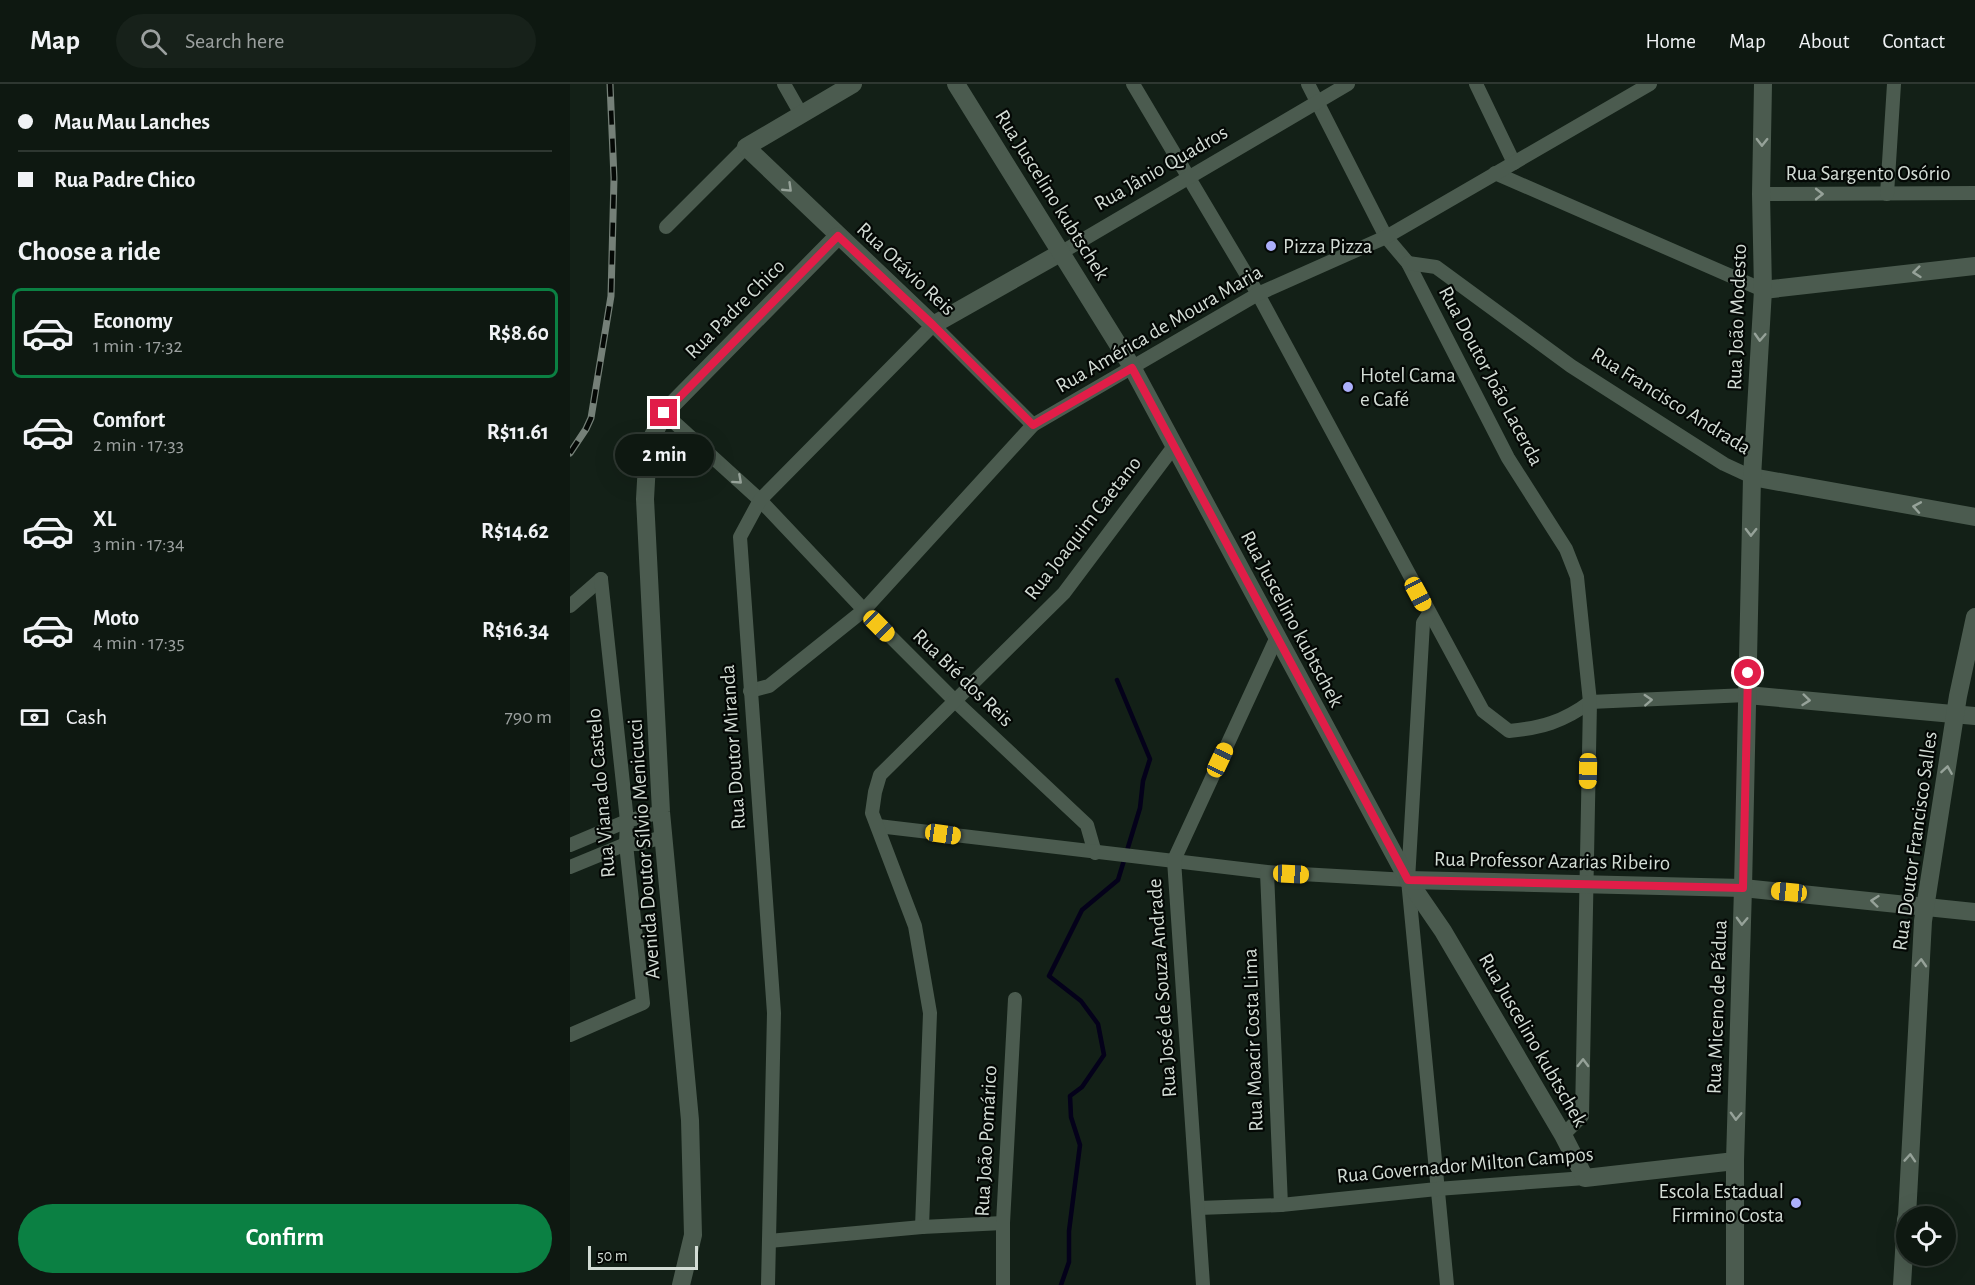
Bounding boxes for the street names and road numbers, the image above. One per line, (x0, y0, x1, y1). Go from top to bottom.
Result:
street label: Rua Juscelino kubtschek (991, 106, 1113, 284)
street label: Rua Jânio Quadros (1091, 121, 1231, 215)
street label: Rua Sargento Osório (1785, 163, 1951, 184)
street label: Rua Otávio Reis (853, 218, 959, 320)
street label: Rua João Modesto (1724, 243, 1750, 391)
street label: Rua Padre Chico (681, 255, 789, 363)
street label: Rua América de Moura Maria (1052, 261, 1266, 397)
street label: Rua Doutor João Lacerda (1435, 283, 1547, 469)
street label: Rua Francisco Andrada (1588, 343, 1755, 459)
street label: Rua Joaquim Caetano (1021, 452, 1145, 604)
street label: Rua Juscelino kubtschek (1237, 527, 1348, 711)
street label: Rua Bié dos Reis (909, 625, 1017, 731)
street label: Rua Doutor Miranda (717, 663, 749, 830)
street label: Rua Viana do Castelo (583, 707, 619, 879)
street label: Avenida Doutor Sílvio Menicucci (624, 718, 664, 980)
street label: Rua Doutor Francisco Salles (1889, 730, 1941, 952)
street label: Rua Professor Azarias Ribeiro (1434, 848, 1670, 874)
street label: Rua José de Souza Andrade (1144, 878, 1180, 1098)
street label: Rua Miceno de Pádua (1703, 919, 1731, 1095)
street label: Rua Moacir Costa Lima (1239, 948, 1267, 1132)
street label: Rua Juscelino kubtschek (1475, 950, 1591, 1131)
street label: Rua João Pomárico (972, 1065, 1000, 1217)
street label: Rua Governador Milton Campos (1336, 1143, 1594, 1187)

